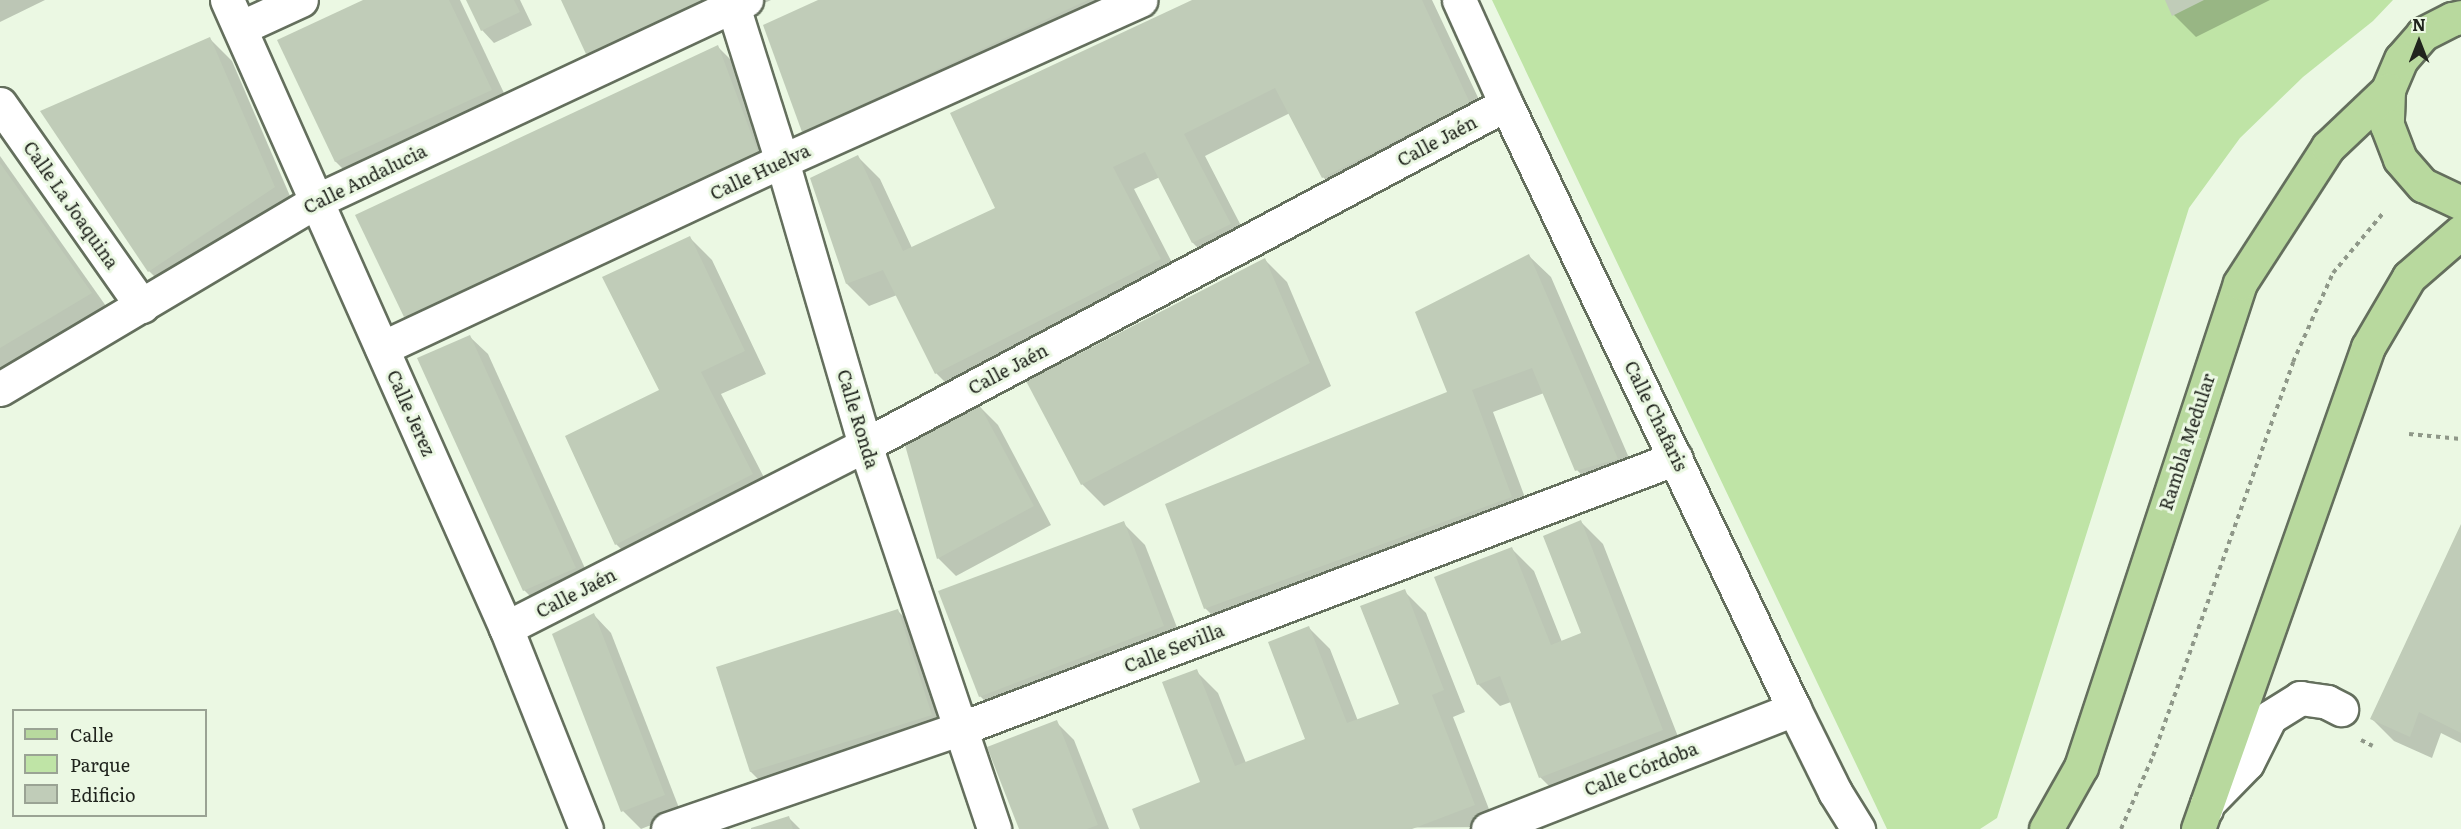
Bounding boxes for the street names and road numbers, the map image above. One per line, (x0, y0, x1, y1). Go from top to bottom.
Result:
street label: Calle Jaén (1394, 111, 1480, 171)
street label: Calle La Joaquina (19, 137, 123, 273)
street label: Calle Huelva (707, 139, 813, 205)
street label: Calle Andalucia (300, 140, 430, 218)
street label: Calle Jaén (965, 339, 1051, 399)
street label: Calle Chafaris (1620, 357, 1692, 475)
street label: Calle Jerez (382, 367, 440, 459)
street label: Calle Ronda (833, 367, 883, 471)
street label: Rambla Medular (2155, 371, 2219, 513)
street label: Calle Jaén (532, 564, 620, 622)
street label: Calle Sevilla (1121, 619, 1227, 677)
street label: Calle Córdoba (1581, 737, 1701, 801)

